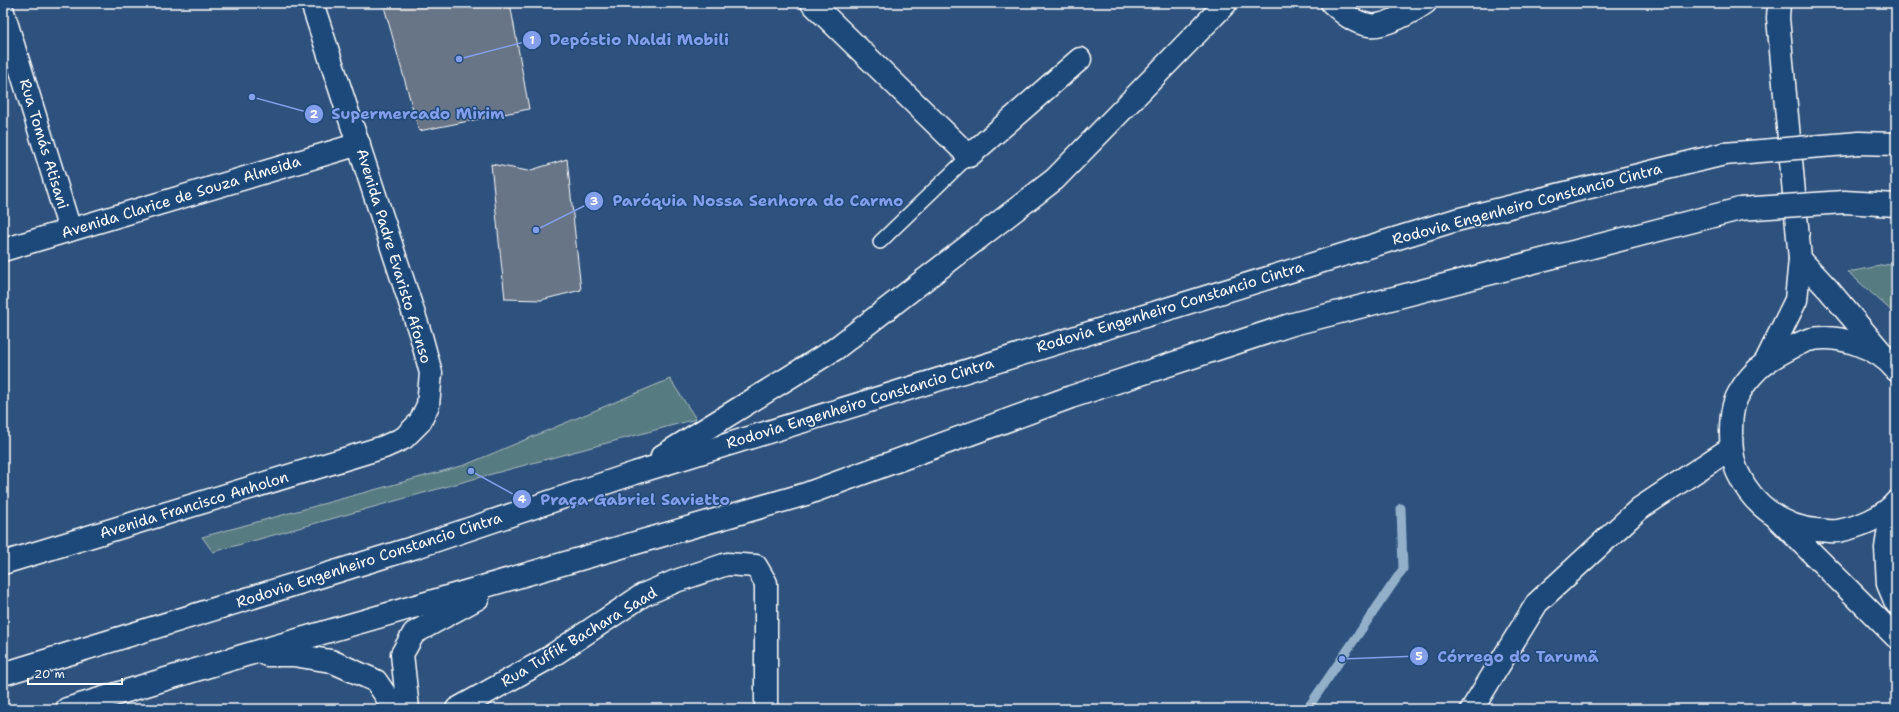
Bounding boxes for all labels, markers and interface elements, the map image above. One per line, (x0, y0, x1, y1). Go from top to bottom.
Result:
callout: Depóstio Naldi Mobili (522, 26, 737, 54)
text: Depóstio Naldi Mobili (549, 29, 729, 50)
text: 1 (529, 32, 535, 48)
street label: Rua Tomás Atisani (15, 76, 73, 212)
callout: Supermercado Mirim (304, 100, 513, 128)
text: Supermercado Mirim (331, 103, 505, 124)
text: 2 (310, 106, 319, 122)
street label: Avenida Padre Evaristo Afonso (352, 146, 436, 366)
street label: Avenida Clarice de Souza Almeida (59, 151, 304, 243)
street label: Rodovia Engenheiro Constancio Cintra (1390, 158, 1665, 250)
callout: Paróquia Nossa Senhora do Carmo (584, 187, 911, 215)
text: Paróquia Nossa Senhora do Carmo (613, 190, 903, 211)
text: 3 (590, 193, 598, 209)
street label: Rodovia Engenheiro Constancio Cintra (1034, 257, 1307, 357)
street label: Rodovia Engenheiro Constancio Cintra (724, 353, 997, 453)
street label: Avenida Francisco Anholon (97, 467, 291, 543)
callout: Praça Gabriel Savietto (512, 485, 737, 513)
text: Praça Gabriel Savietto (540, 489, 730, 510)
text: 4 (518, 491, 527, 507)
street label: Rodovia Engenheiro Constancio Cintra (234, 507, 505, 613)
street label: Rua Tuffik Bachara Saad (497, 582, 661, 692)
callout: Córrego do Tarumã (1409, 642, 1607, 670)
text: Córrego do Tarumã (1437, 646, 1599, 667)
text: 5 (1415, 648, 1423, 664)
scale bar (28, 660, 122, 686)
text: 20 m (34, 666, 65, 682)

